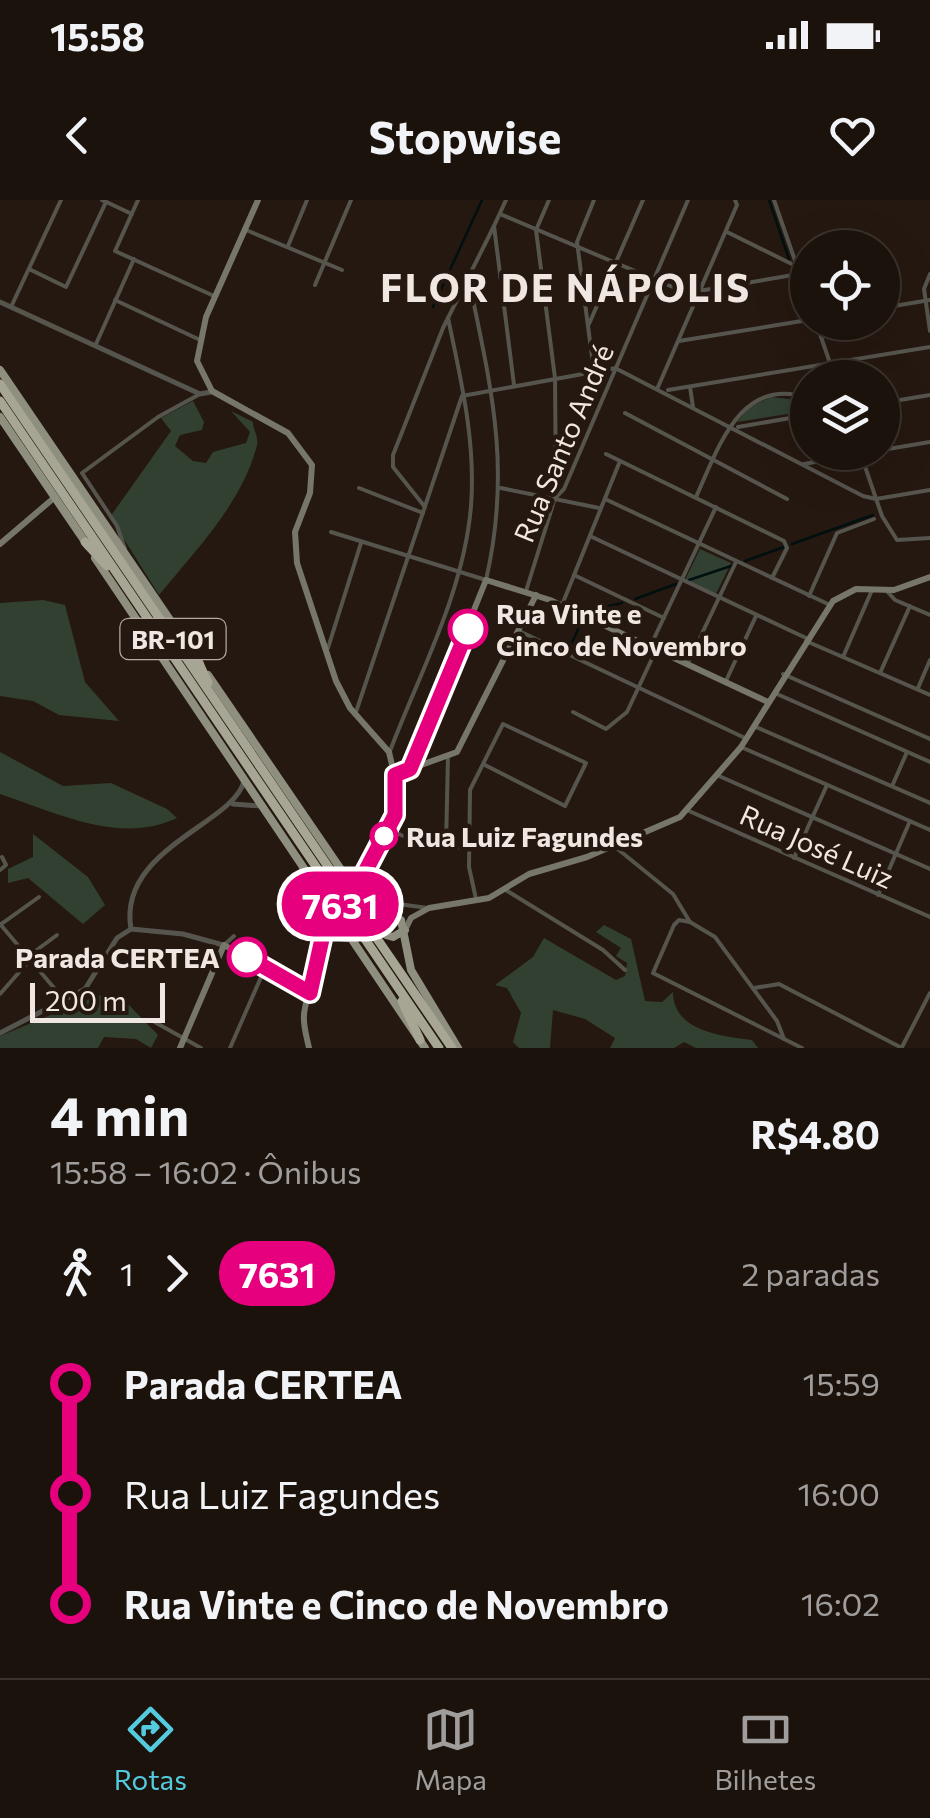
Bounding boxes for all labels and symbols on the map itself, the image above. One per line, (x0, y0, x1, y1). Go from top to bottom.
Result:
district label: FLOR DE NÁPOLIS (380, 263, 752, 310)
street label: Rua Santo André (506, 339, 620, 547)
place label: Rua Vinte e Cinco de Novembro (496, 596, 747, 662)
marker: Rua Vinte e Cinco de Novembro (449, 610, 487, 648)
road number: BR-101 (120, 619, 226, 659)
street label: Rua José Luiz (735, 797, 899, 895)
place label: Rua Luiz Fagundes (406, 819, 643, 853)
marker: Rua Luiz Fagundes (371, 823, 397, 849)
line badge: 7631 (270, 872, 410, 936)
marker: Parada CERTEA (228, 938, 266, 976)
place label: Parada CERTEA (15, 940, 220, 974)
scale bar (30, 978, 165, 1023)

